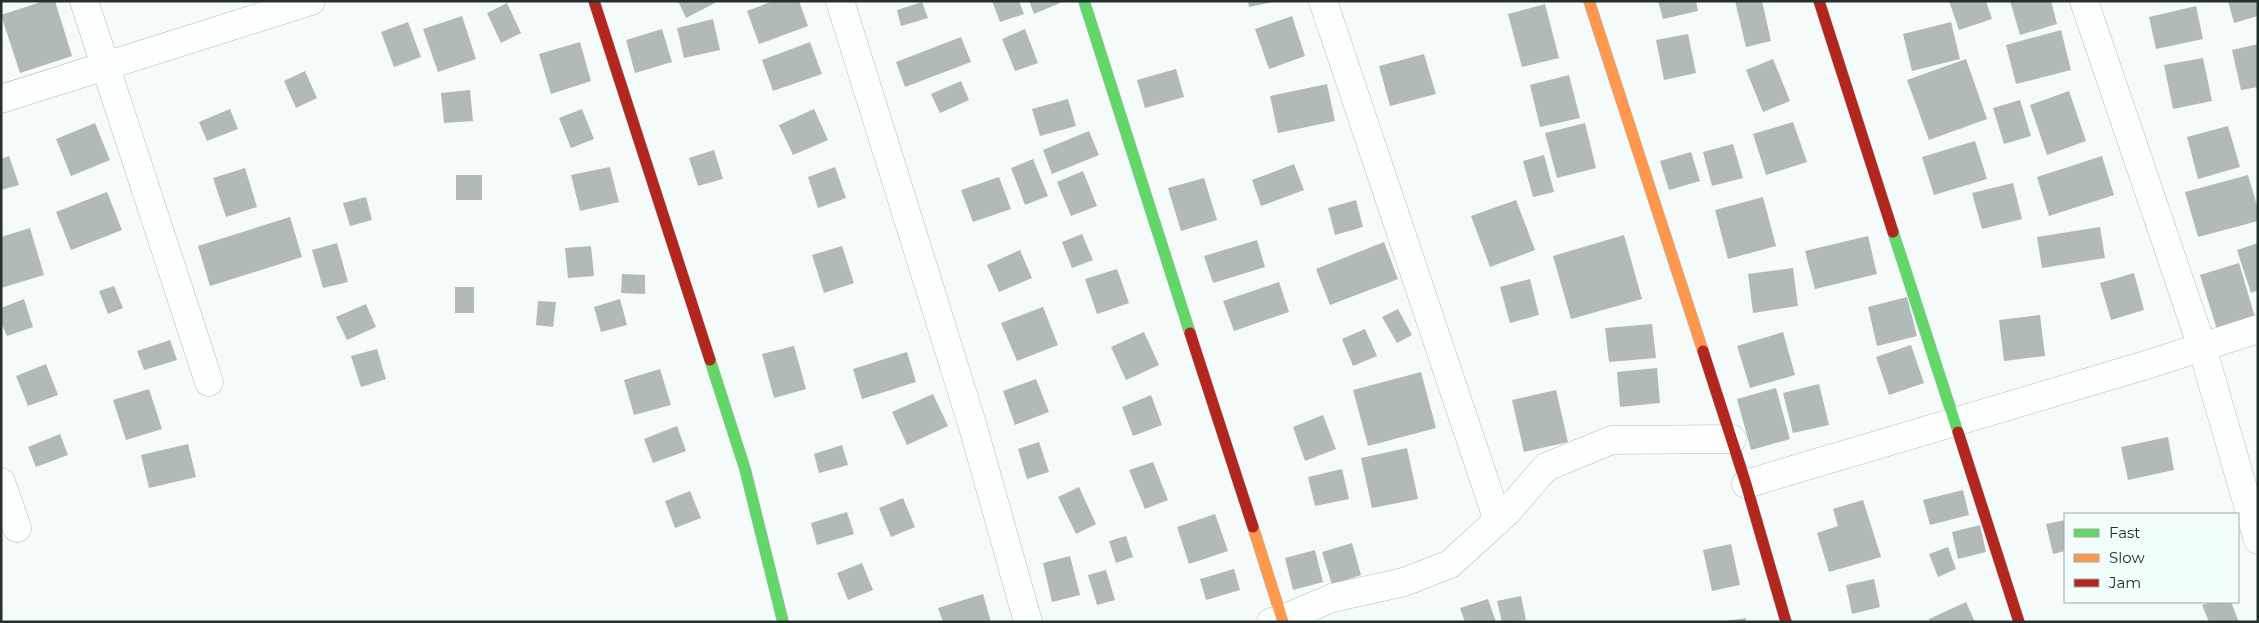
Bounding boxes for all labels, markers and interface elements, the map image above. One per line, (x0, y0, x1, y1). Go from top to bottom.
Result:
legend (2064, 513, 2239, 603)
text: Fast (2109, 523, 2140, 542)
text: Slow (2109, 548, 2145, 567)
text: Jam (2108, 573, 2141, 592)

